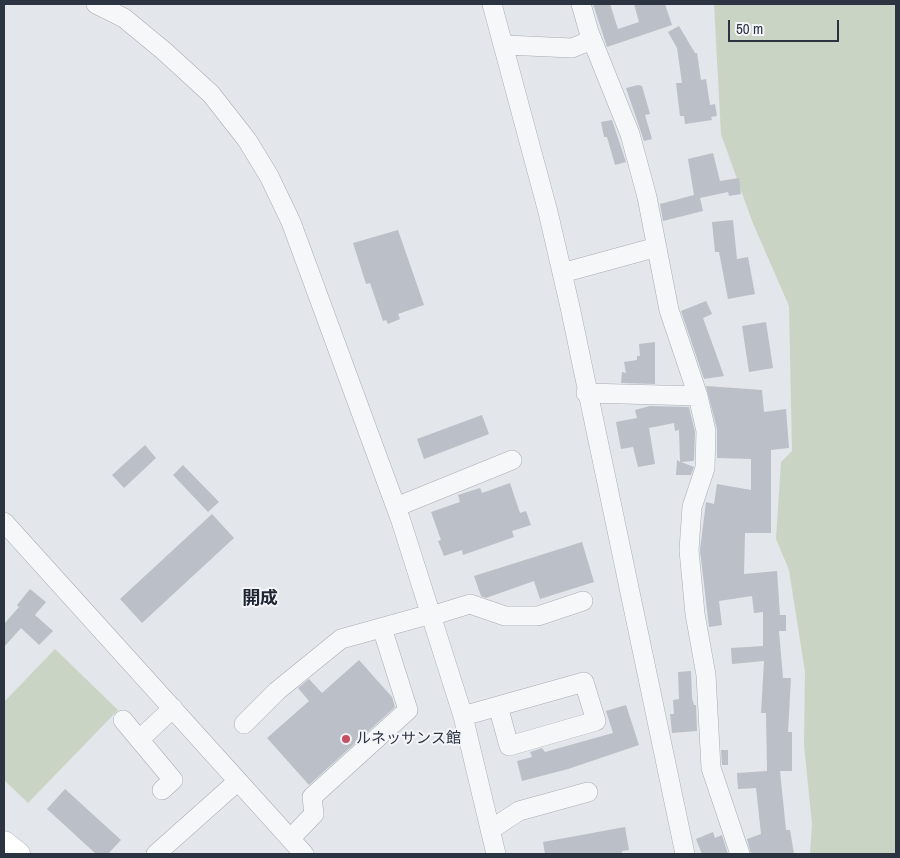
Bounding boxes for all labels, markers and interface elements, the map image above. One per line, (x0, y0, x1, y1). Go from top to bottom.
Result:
scale bar (730, 10, 841, 42)
text: 50 m (736, 18, 763, 39)
district label: 開成 (242, 588, 278, 610)
place label: ルネッサンス館 (356, 730, 461, 748)
marker: ルネッサンス館 (340, 733, 352, 745)

